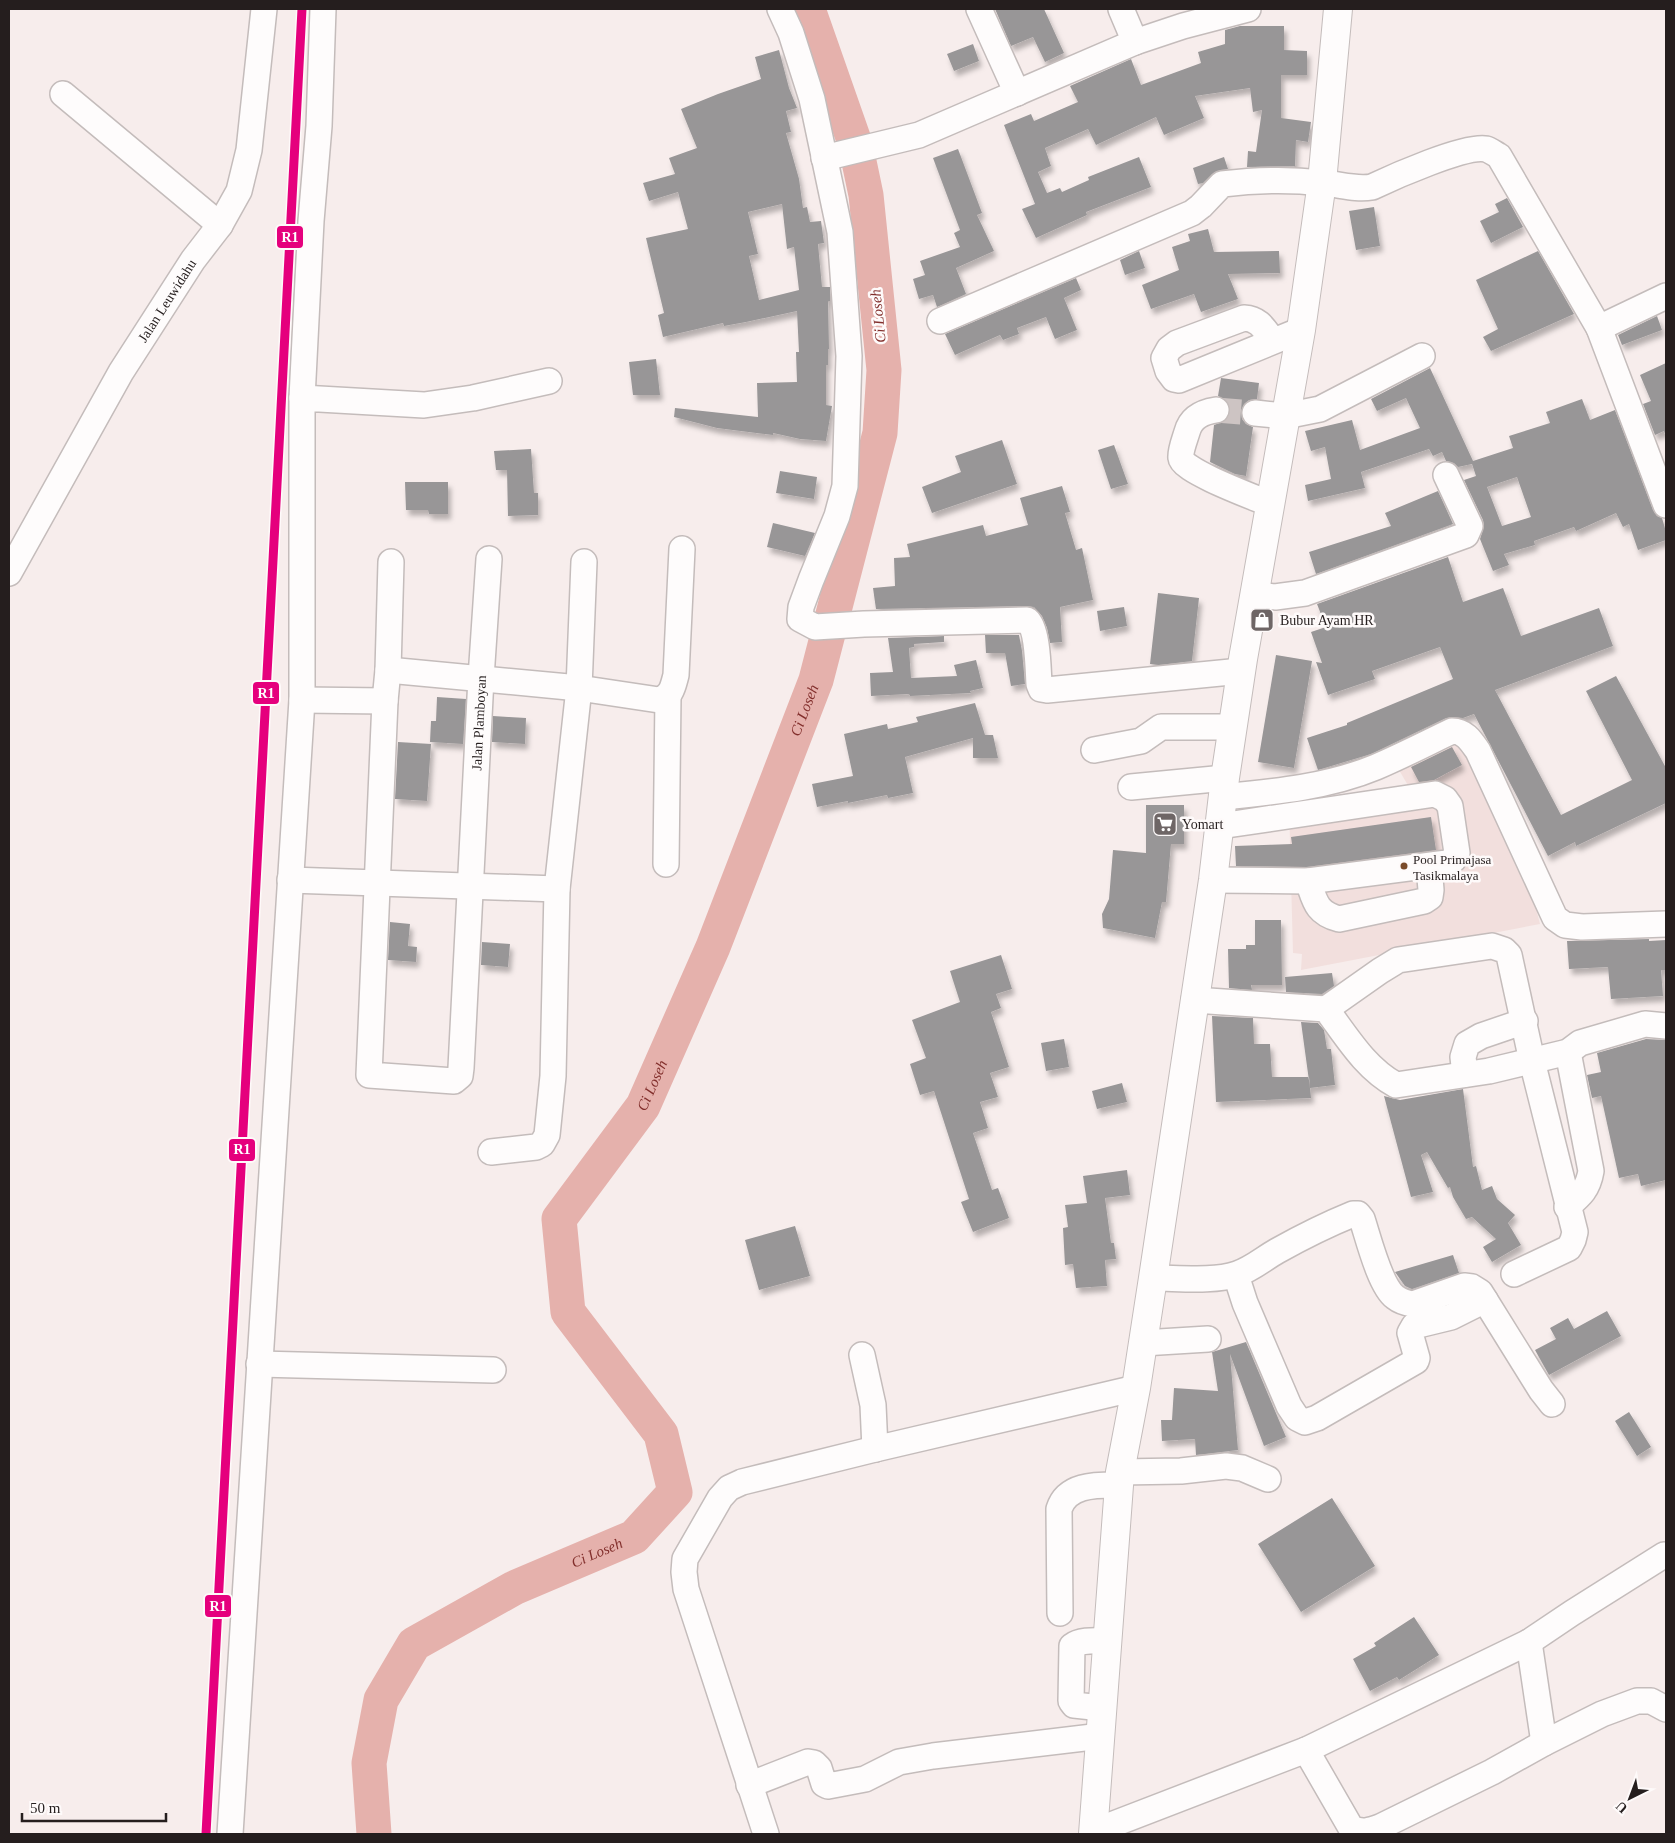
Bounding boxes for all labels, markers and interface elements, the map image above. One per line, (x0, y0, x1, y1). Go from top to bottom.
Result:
line badge: R1 (276, 225, 304, 249)
text: R1 (281, 230, 299, 245)
street label: Jalan Leuwidahu (135, 257, 199, 345)
water label: Ci Loseh (867, 288, 889, 344)
shop icon: Bubur Ayam HR (1249, 607, 1275, 633)
place label: Bubur Ayam HR (1280, 613, 1374, 628)
street label: Jalan Plamboyan (469, 675, 489, 771)
line badge: R1 (252, 681, 280, 705)
water label: Ci Loseh (787, 682, 821, 738)
text: R1 (257, 686, 275, 701)
supermarket icon: Yomart (1152, 811, 1178, 837)
place label: Yomart (1182, 817, 1223, 832)
place label: Pool Primajasa Tasikmalaya (1413, 852, 1492, 883)
marker: Pool Primajasa Tasikmalaya (1399, 861, 1409, 871)
water label: Ci Loseh (634, 1058, 670, 1113)
line badge: R1 (228, 1138, 256, 1162)
text: R1 (233, 1142, 251, 1157)
water label: Ci Loseh (569, 1535, 625, 1571)
line badge: R1 (204, 1594, 232, 1618)
text: R1 (209, 1599, 227, 1614)
north arrow (1605, 1773, 1655, 1823)
scale bar (22, 1790, 166, 1822)
text: U (1613, 1798, 1630, 1816)
text: 50 m (30, 1800, 61, 1816)

